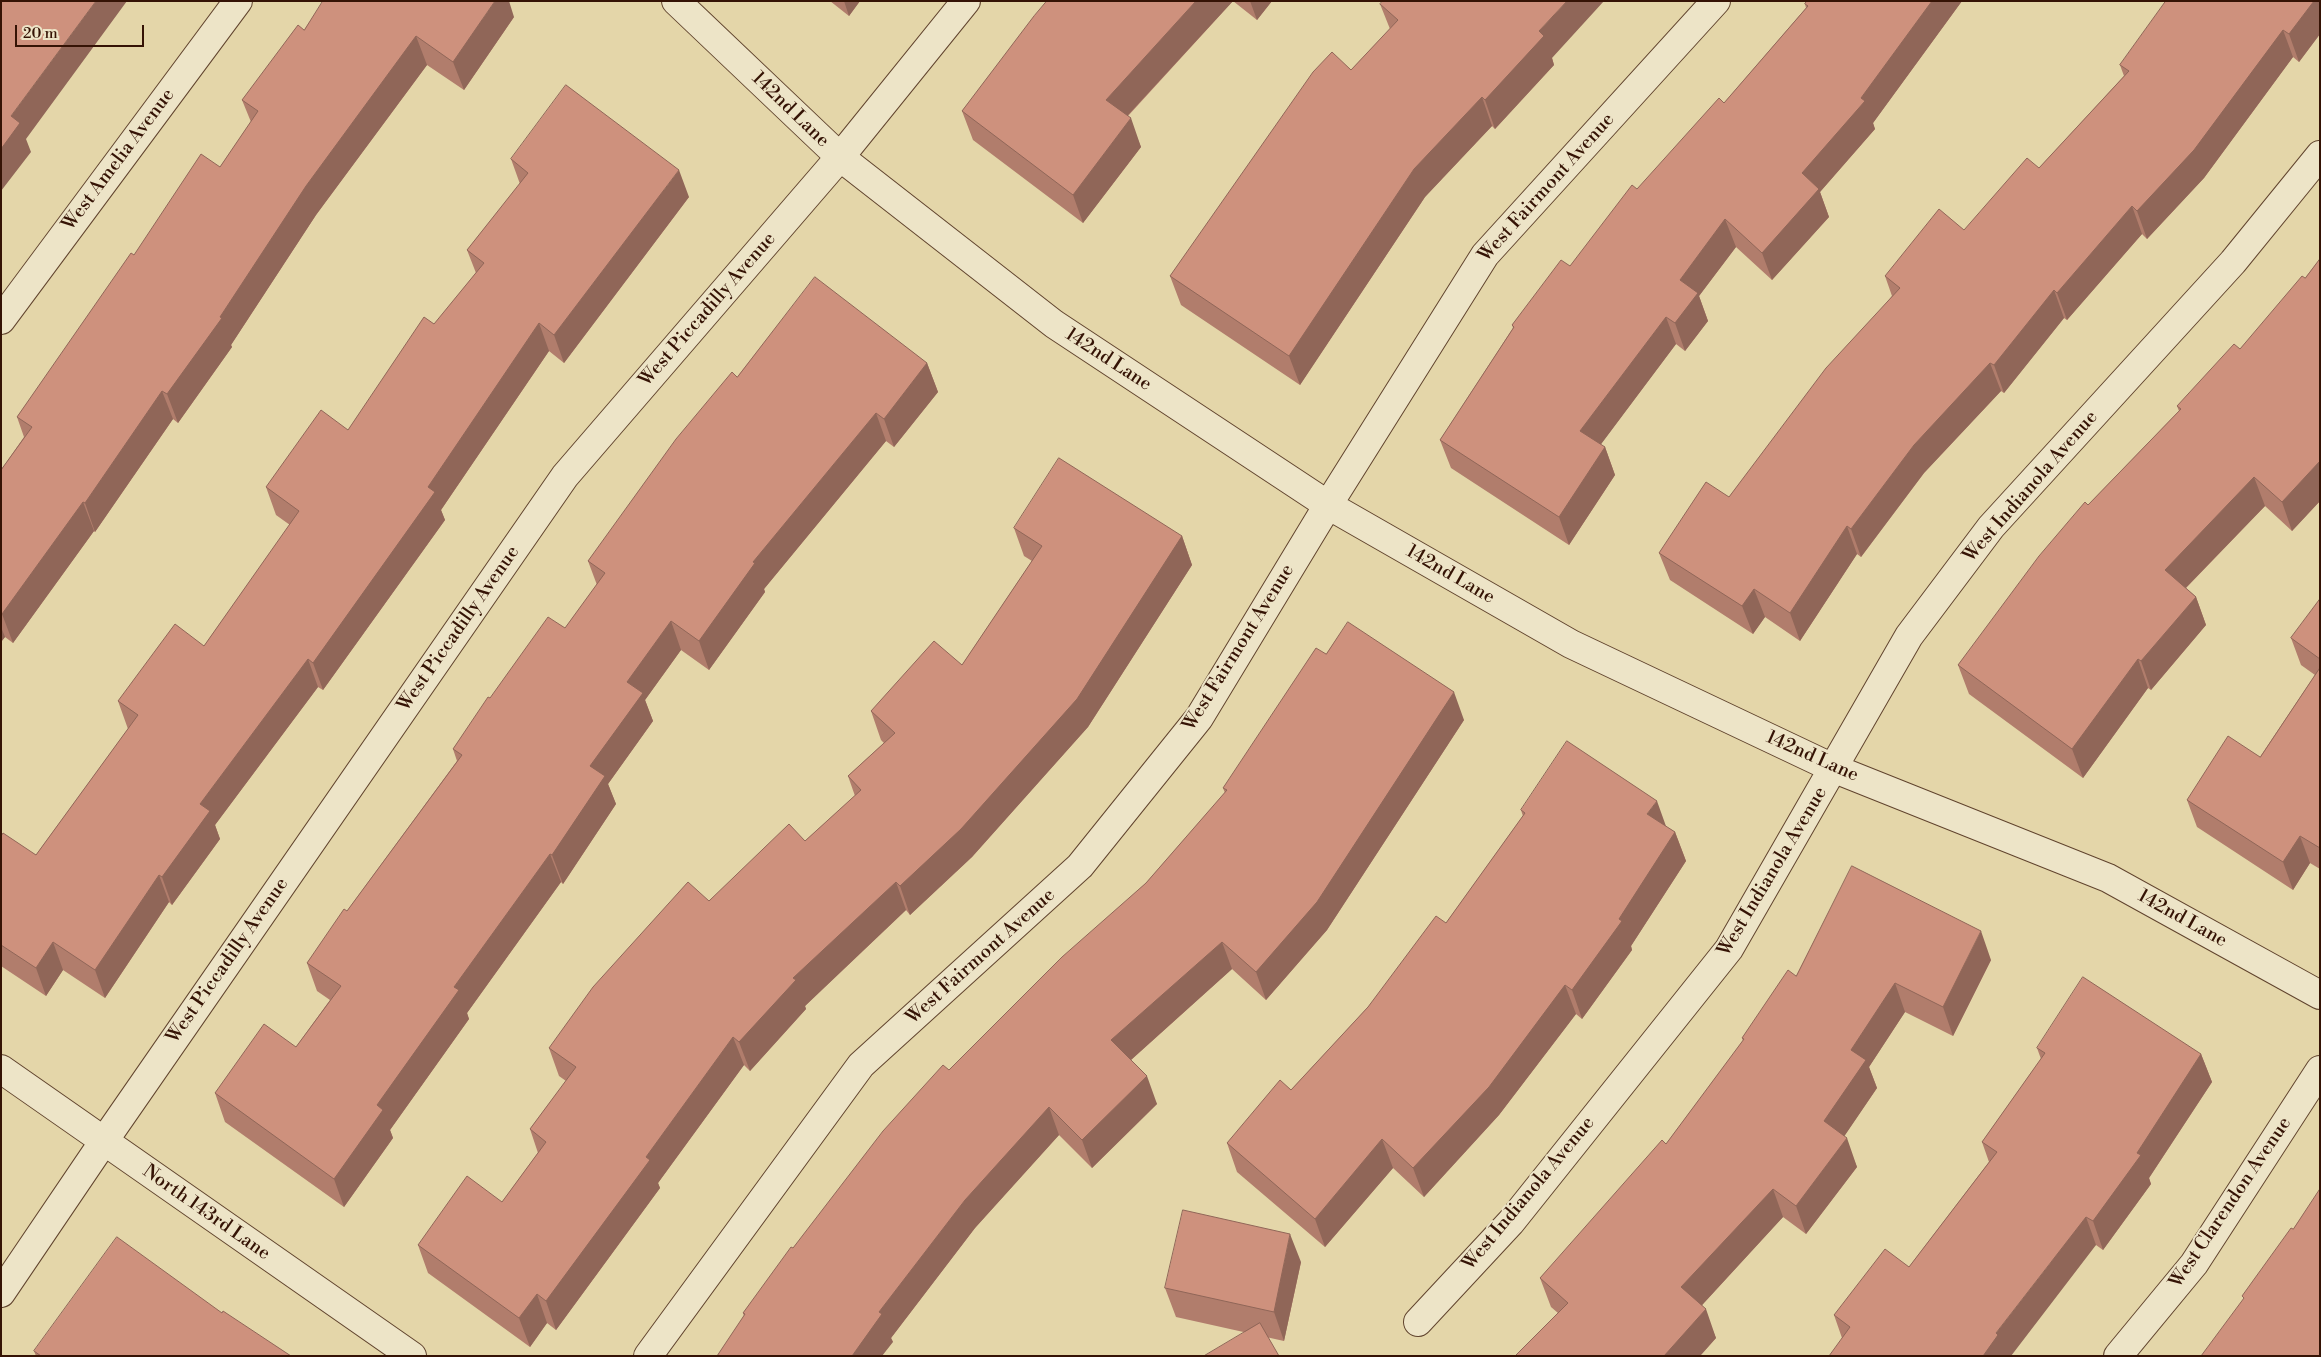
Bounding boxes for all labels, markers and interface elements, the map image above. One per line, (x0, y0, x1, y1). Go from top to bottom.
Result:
scale bar (18, 15, 146, 47)
text: 20 m (23, 24, 58, 43)
street label: 142nd Lane (747, 68, 833, 152)
street label: West Amelia Avenue (58, 84, 180, 236)
street label: West Fairmont Avenue (1474, 109, 1620, 267)
street label: West Piccadilly Avenue (635, 228, 781, 392)
street label: 142nd Lane (1060, 324, 1156, 396)
street label: West Indianola Avenue (1959, 406, 2103, 568)
street label: 142nd Lane (1402, 540, 1498, 610)
street label: West Piccadilly Avenue (393, 542, 525, 716)
street label: West Fairmont Avenue (1178, 560, 1300, 736)
street label: 142nd Lane (1762, 727, 1862, 787)
street label: West Indianola Avenue (1713, 783, 1833, 961)
street label: West Piccadilly Avenue (162, 874, 294, 1048)
street label: West Fairmont Avenue (902, 884, 1060, 1030)
street label: 142nd Lane (2133, 885, 2231, 953)
street label: West Indianola Avenue (1458, 1112, 1600, 1276)
street label: West Clarendon Avenue (2165, 1113, 2297, 1293)
street label: North 143rd Lane (138, 1160, 274, 1266)

